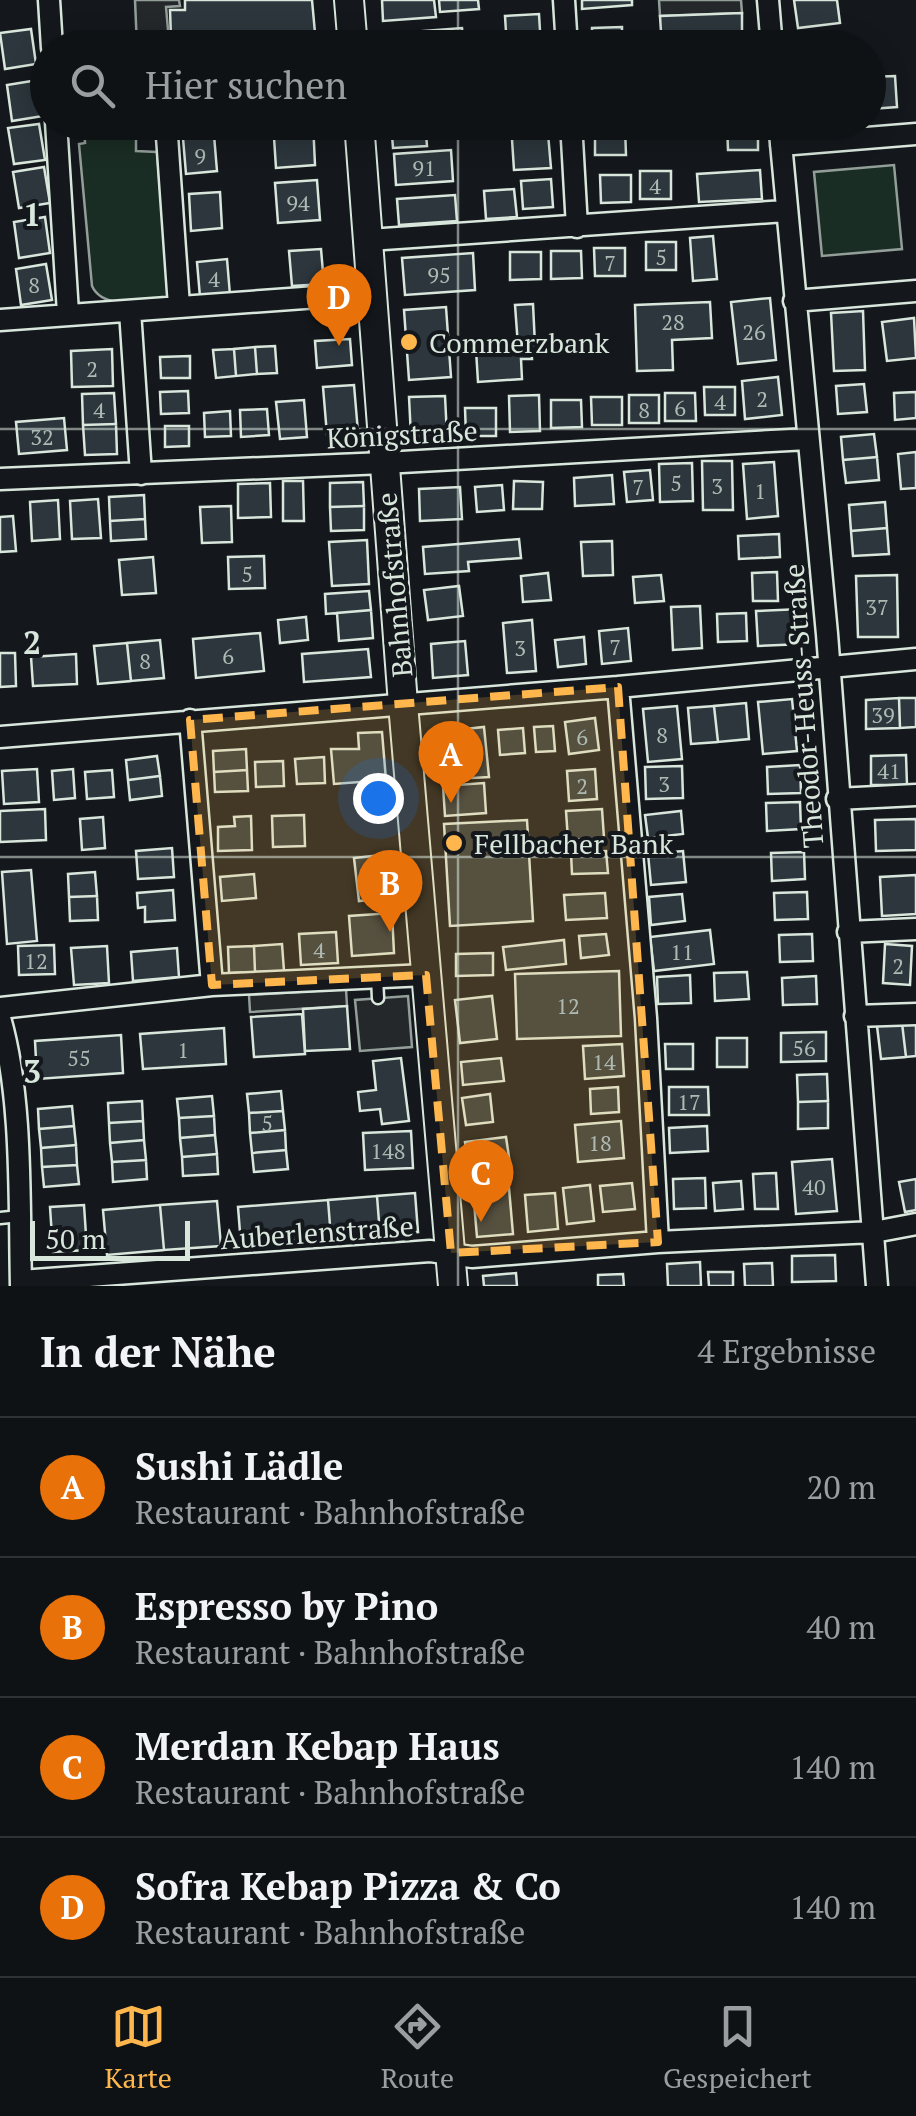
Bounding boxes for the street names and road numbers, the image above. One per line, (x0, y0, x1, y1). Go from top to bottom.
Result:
street label: Königstraße (325, 412, 479, 456)
street label: Bahnhofstraße (367, 491, 421, 679)
street label: Theodor-Heuss-Straße (775, 563, 831, 849)
street label: Auberlenstraße (219, 1207, 415, 1257)

